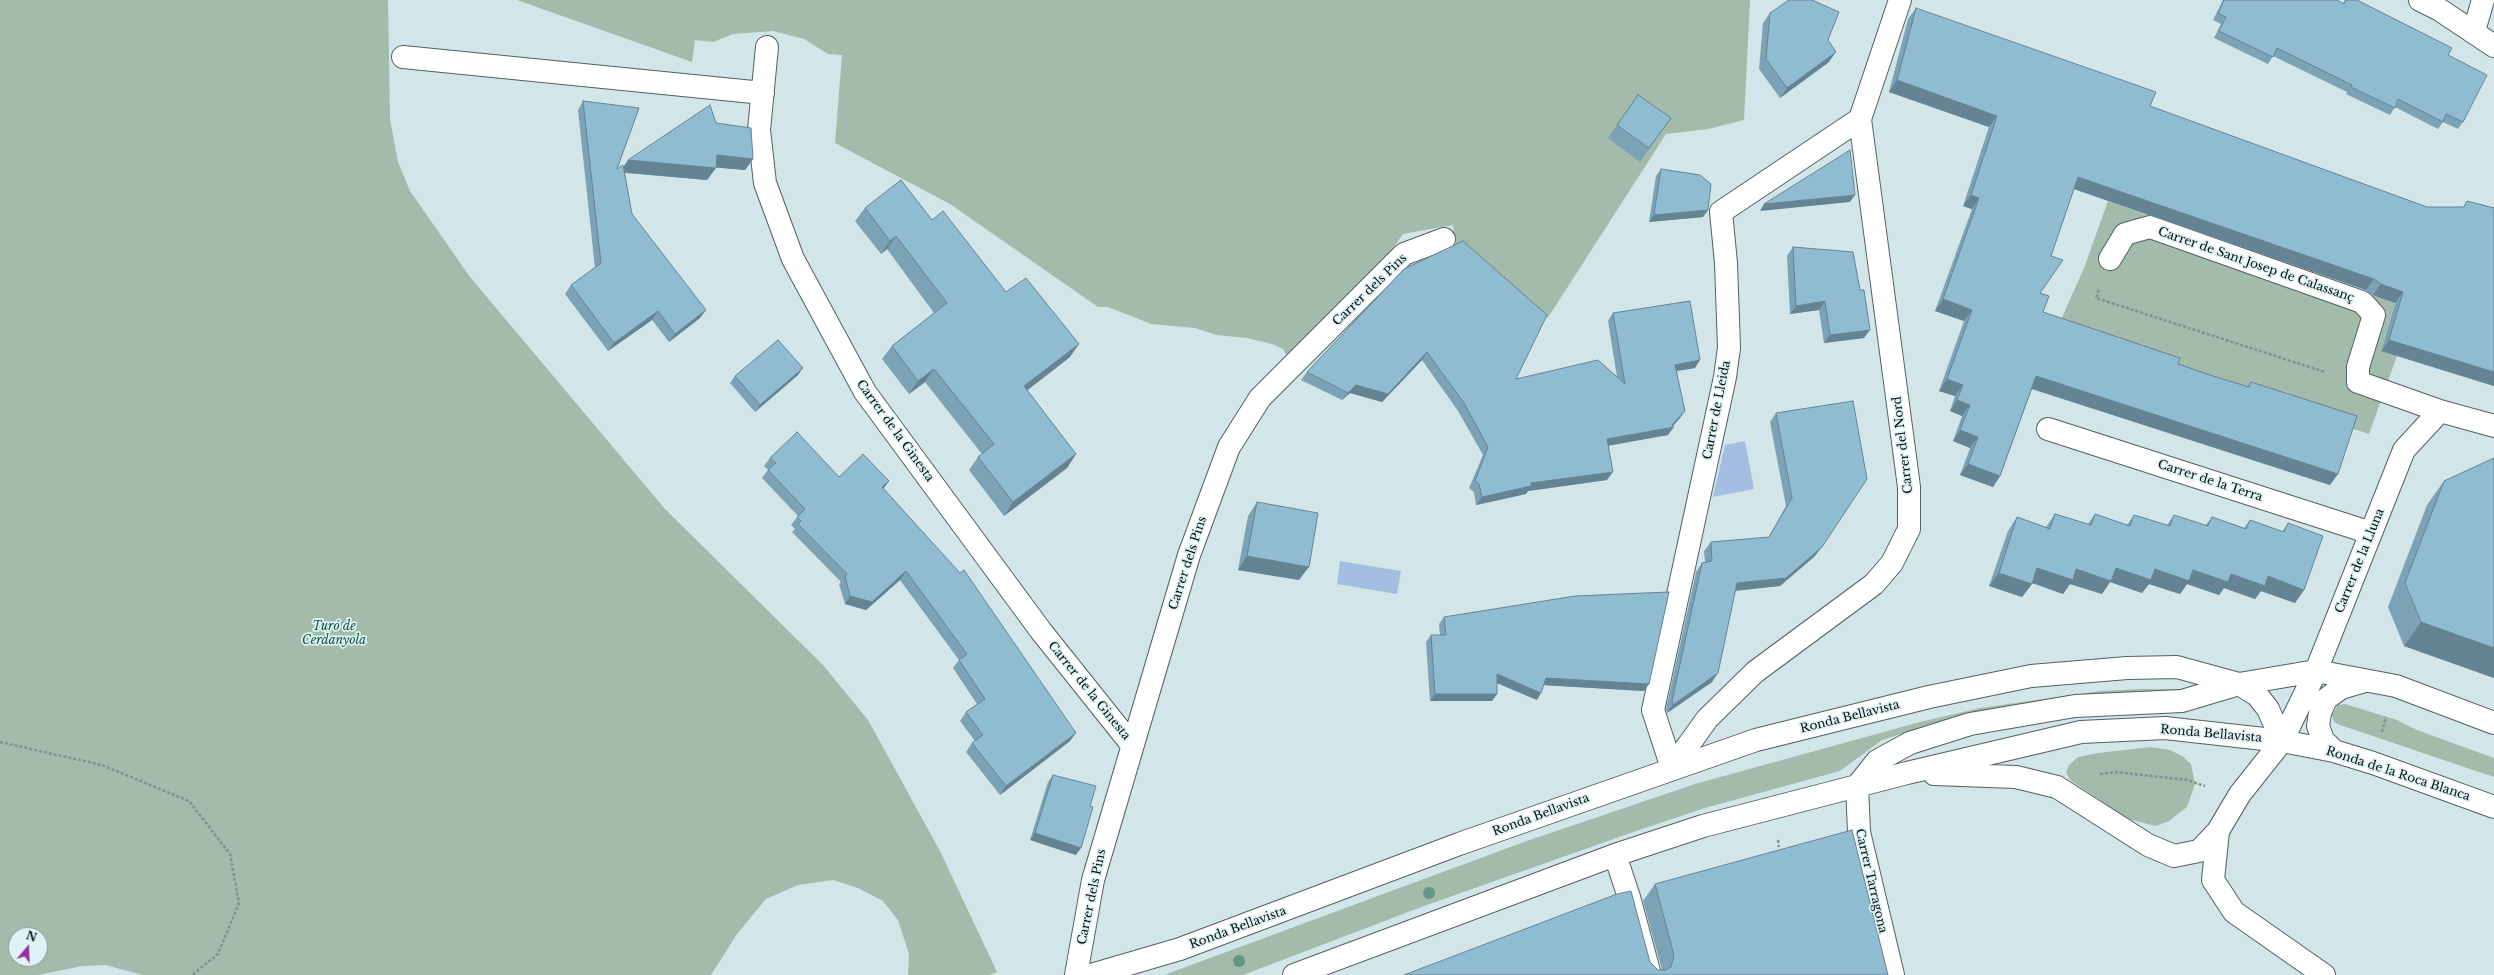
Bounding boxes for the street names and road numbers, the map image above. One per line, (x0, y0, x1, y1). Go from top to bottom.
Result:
street label: Carrer de Sant Josep de Calassanç (2156, 225, 2356, 305)
street label: Carrer dels Pins (1330, 251, 1410, 329)
street label: Carrer de Lleida (1700, 359, 1734, 461)
street label: Carrer de la Ginesta (853, 377, 937, 485)
street label: Carrer del Nord (1890, 396, 1916, 494)
street label: Carrer de la Terra (2156, 457, 2264, 505)
street label: Carrer de la Lluna (2332, 507, 2388, 615)
street label: Carrer dels Pins (1166, 514, 1210, 612)
street label: Carrer de la Ginesta (1045, 639, 1133, 743)
street label: Ronda Bellavista (1799, 698, 1901, 736)
street label: Ronda Bellavista (2160, 722, 2262, 746)
street label: Ronda de la Roca Blanca (2324, 744, 2472, 804)
street label: Ronda Bellavista (1491, 791, 1591, 839)
street label: Carrer Tarragona (1852, 827, 1890, 935)
street label: Carrer dels Pins (1075, 848, 1109, 946)
street label: Ronda Bellavista (1188, 904, 1288, 952)

